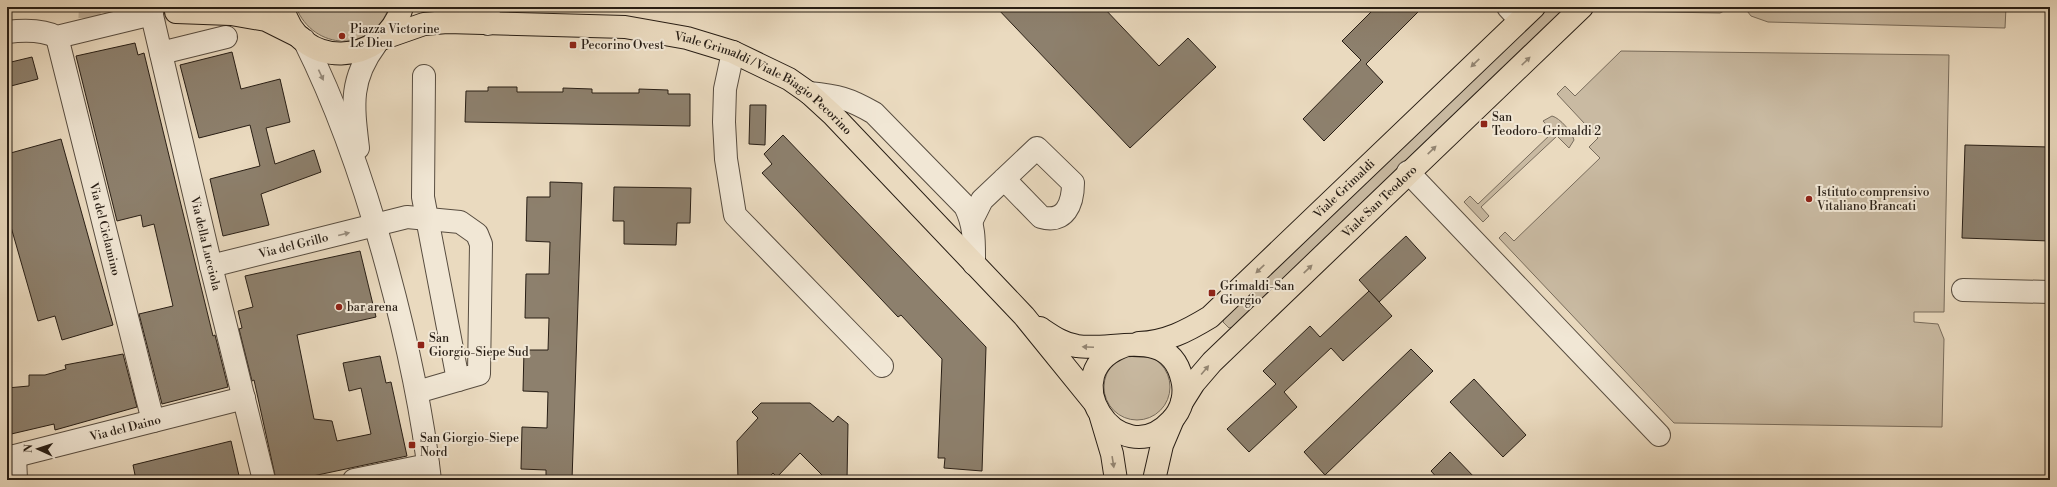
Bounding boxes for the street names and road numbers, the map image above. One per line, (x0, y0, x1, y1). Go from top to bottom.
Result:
street label: Viale Grimaldi / Viale Biagio Pecorino (672, 29, 855, 138)
street label: Viale Grimaldi (1310, 156, 1378, 223)
street label: Viale San Teodoro (1338, 162, 1420, 242)
street label: Via del Ciclamino (85, 180, 123, 278)
street label: Via della Lucciola (187, 194, 224, 293)
street label: Via del Grillo (256, 230, 330, 262)
street label: Via del Daino (87, 412, 163, 445)

